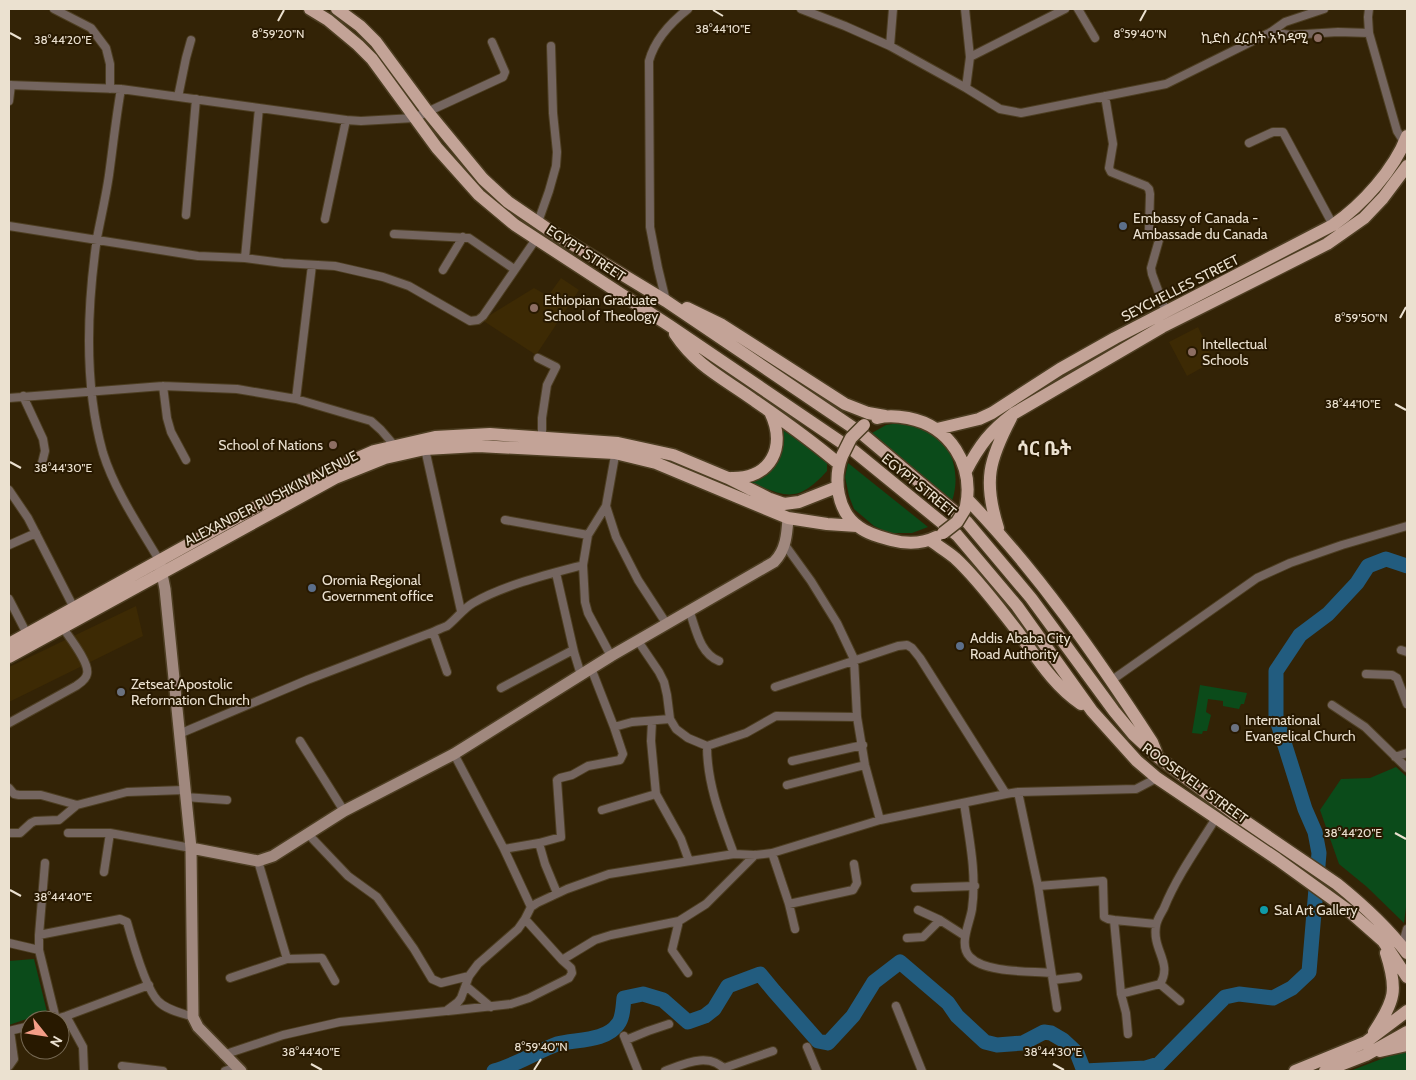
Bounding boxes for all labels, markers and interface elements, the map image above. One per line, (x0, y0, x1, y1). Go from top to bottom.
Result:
text: 38°44'10"E (695, 21, 751, 36)
text: 8°59'20"N (251, 26, 305, 41)
text: 8°59'40"N (1113, 26, 1167, 41)
place label: ኪድስ ፈርስት አካዳሚ (1201, 29, 1309, 47)
text: 38°44'20"E (34, 32, 92, 47)
marker: ኪድስ ፈርስት አካዳሚ (1312, 32, 1324, 44)
place label: Embassy of Canada - Ambassade du Canada (1133, 209, 1268, 243)
marker: Embassy of Canada - Ambassade du Canada (1117, 220, 1129, 232)
street label: EGYPT STREET (543, 221, 629, 286)
street label: SEYCHELLES STREET (1118, 250, 1242, 326)
place label: Ethiopian Graduate School of Theology (544, 291, 658, 325)
marker: Ethiopian Graduate School of Theology (528, 302, 540, 314)
text: 8°59'50"N (1334, 310, 1388, 325)
place label: Intellectual Schools (1202, 335, 1268, 369)
marker: Intellectual Schools (1186, 346, 1198, 358)
text: 38°44'10"E (1325, 396, 1381, 411)
place label: School of Nations (218, 436, 323, 454)
district label: ሳር ቤት (1017, 437, 1072, 460)
marker: School of Nations (327, 439, 339, 451)
street label: ALEXANDER PUSHKIN AVENUE (181, 446, 361, 550)
street label: EGYPT STREET (878, 449, 960, 521)
text: 38°44'30"E (34, 460, 92, 475)
place label: Oromia Regional Government office (322, 571, 433, 605)
marker: Oromia Regional Government office (306, 582, 318, 594)
place label: Addis Ababa City Road Authority (970, 629, 1071, 663)
marker: Addis Ababa City Road Authority (954, 640, 966, 652)
place label: Zetseat Apostolic Reformation Church (131, 675, 250, 709)
marker: Zetseat Apostolic Reformation Church (115, 686, 127, 698)
place label: International Evangelical Church (1245, 711, 1356, 745)
marker: International Evangelical Church (1229, 722, 1241, 734)
street label: ROOSEVELT STREET (1139, 739, 1252, 828)
text: 38°44'20"E (1324, 825, 1382, 840)
text: 38°44'40"E (34, 889, 93, 904)
place label: Sal Art Gallery (1274, 901, 1358, 919)
marker: Sal Art Gallery (1258, 904, 1270, 916)
north arrow (20, 1010, 70, 1060)
text: N (46, 1033, 67, 1050)
text: 8°59'40"N (514, 1039, 568, 1054)
text: 38°44'40"E (282, 1044, 341, 1059)
text: 38°44'30"E (1024, 1044, 1082, 1059)

